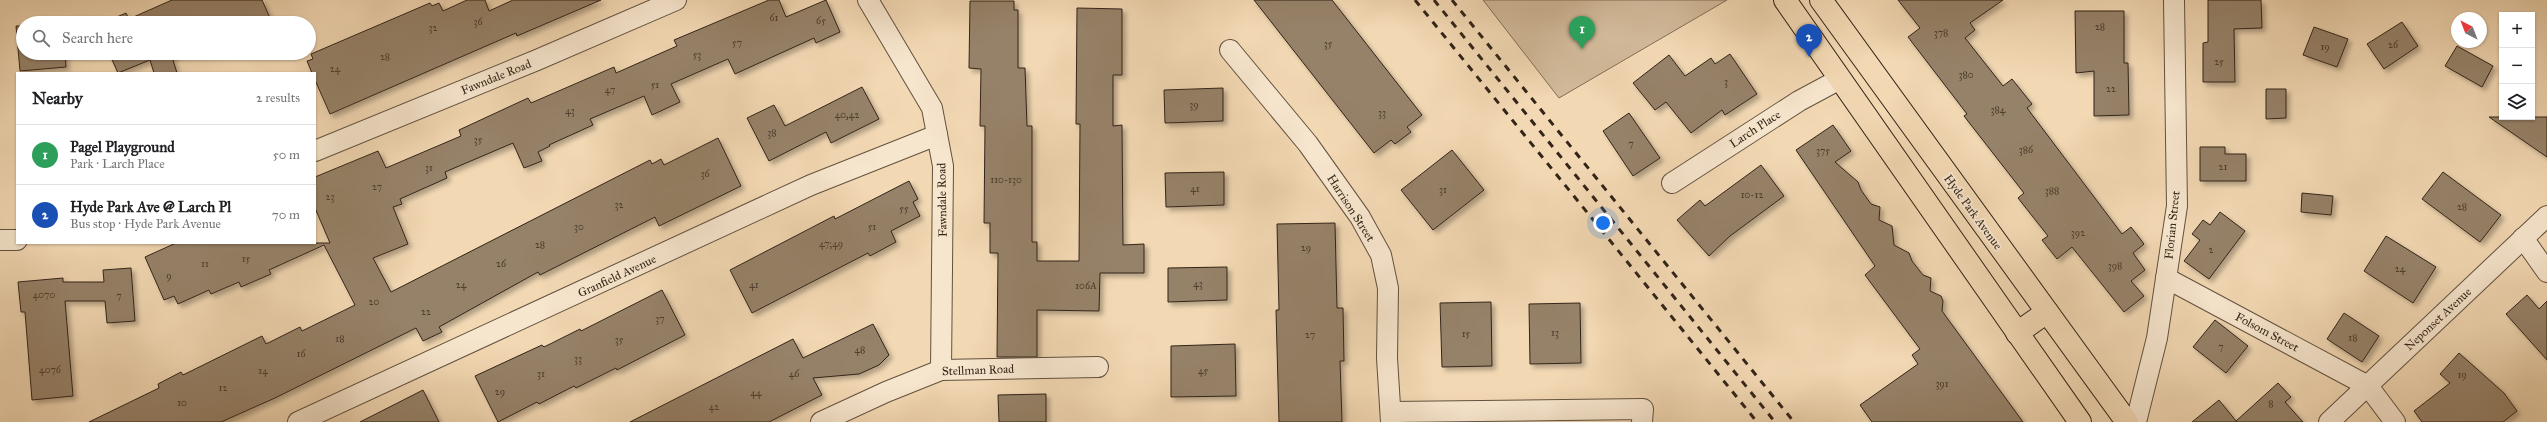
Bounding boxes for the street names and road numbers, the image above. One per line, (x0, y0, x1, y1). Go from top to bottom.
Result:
street label: Fawndale Road (459, 57, 533, 97)
street label: Larch Place (1727, 107, 1783, 151)
street label: Fawndale Road (934, 163, 950, 237)
street label: Harrison Street (1324, 172, 1378, 245)
street label: Hyde Park Avenue (1941, 172, 2005, 252)
street label: Florian Street (2161, 189, 2183, 260)
street label: Granfield Avenue (576, 252, 658, 300)
street label: Neponset Avenue (2402, 285, 2474, 353)
street label: Folsom Street (2233, 309, 2302, 355)
street label: Stellman Road (942, 362, 1014, 378)

